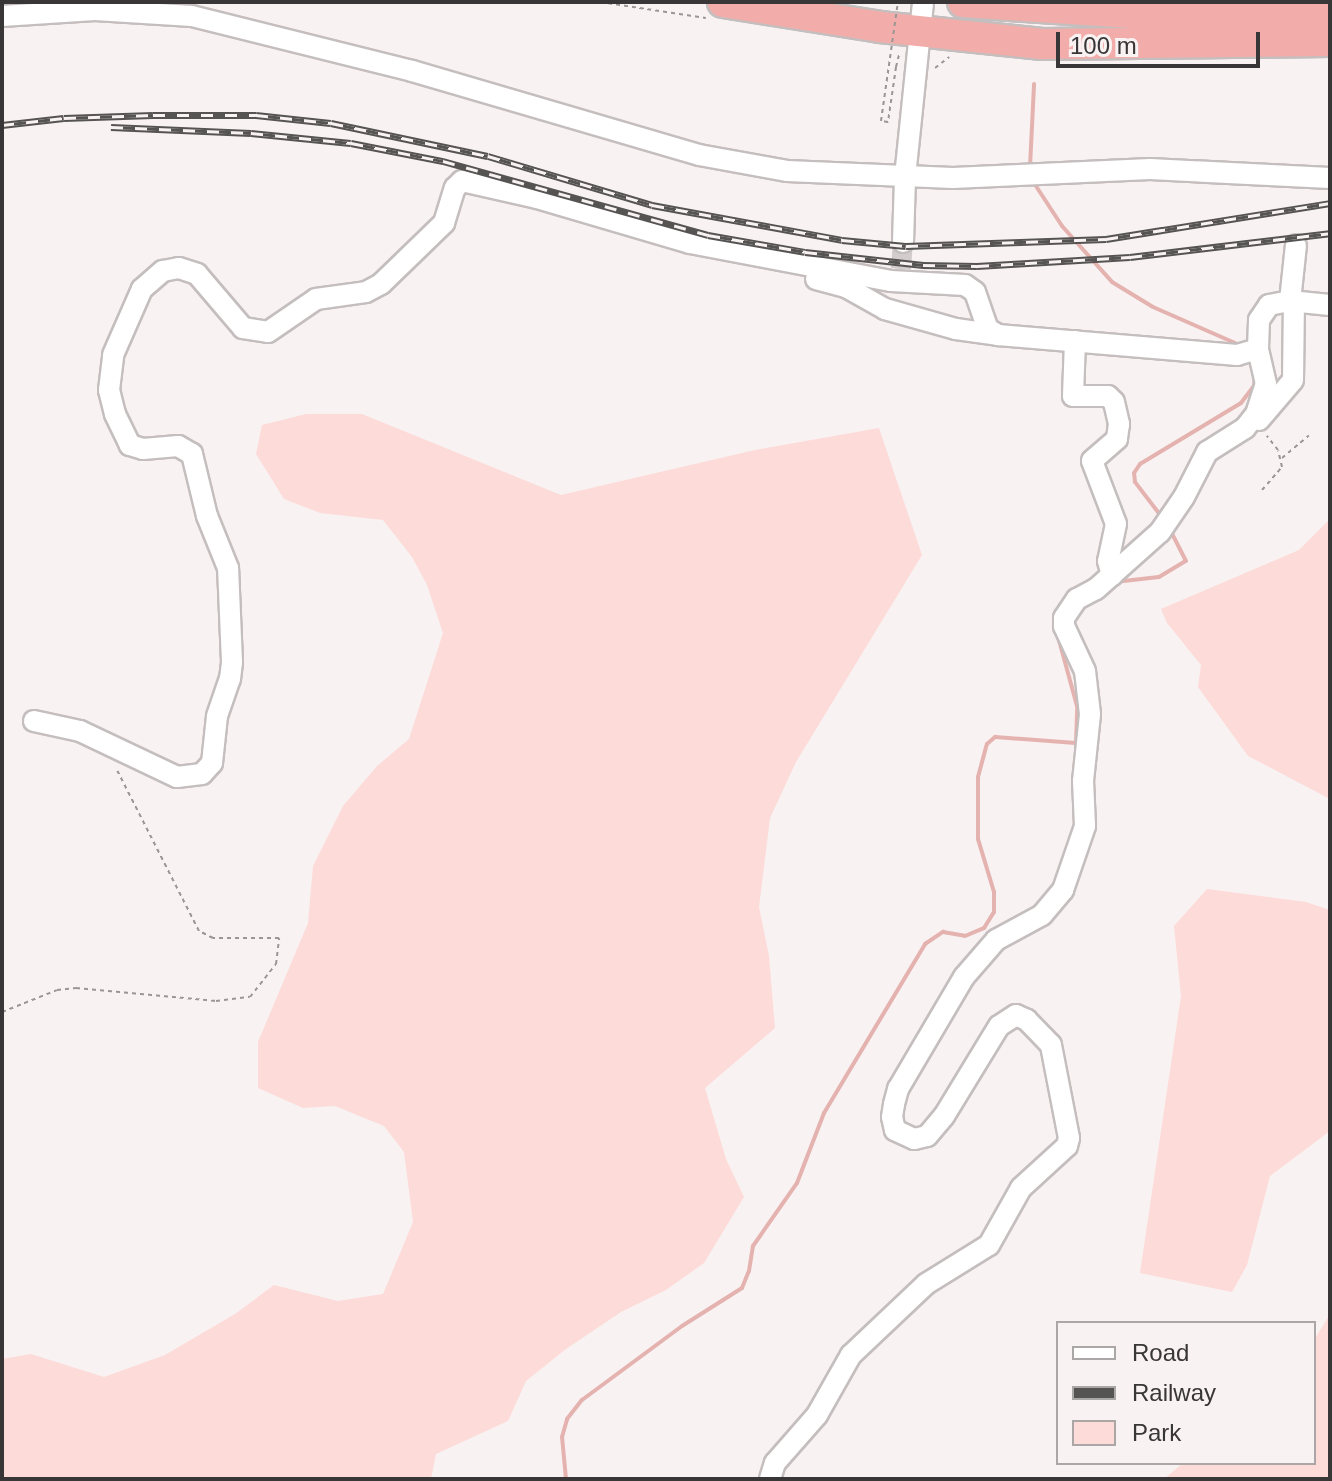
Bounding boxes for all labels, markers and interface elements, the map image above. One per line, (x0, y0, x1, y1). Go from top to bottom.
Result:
scale bar (1060, 16, 1264, 66)
text: 100 m (1070, 32, 1137, 59)
legend (1056, 1321, 1316, 1465)
text: Road (1132, 1339, 1189, 1366)
text: Railway (1132, 1379, 1216, 1406)
text: Park (1132, 1419, 1181, 1446)

